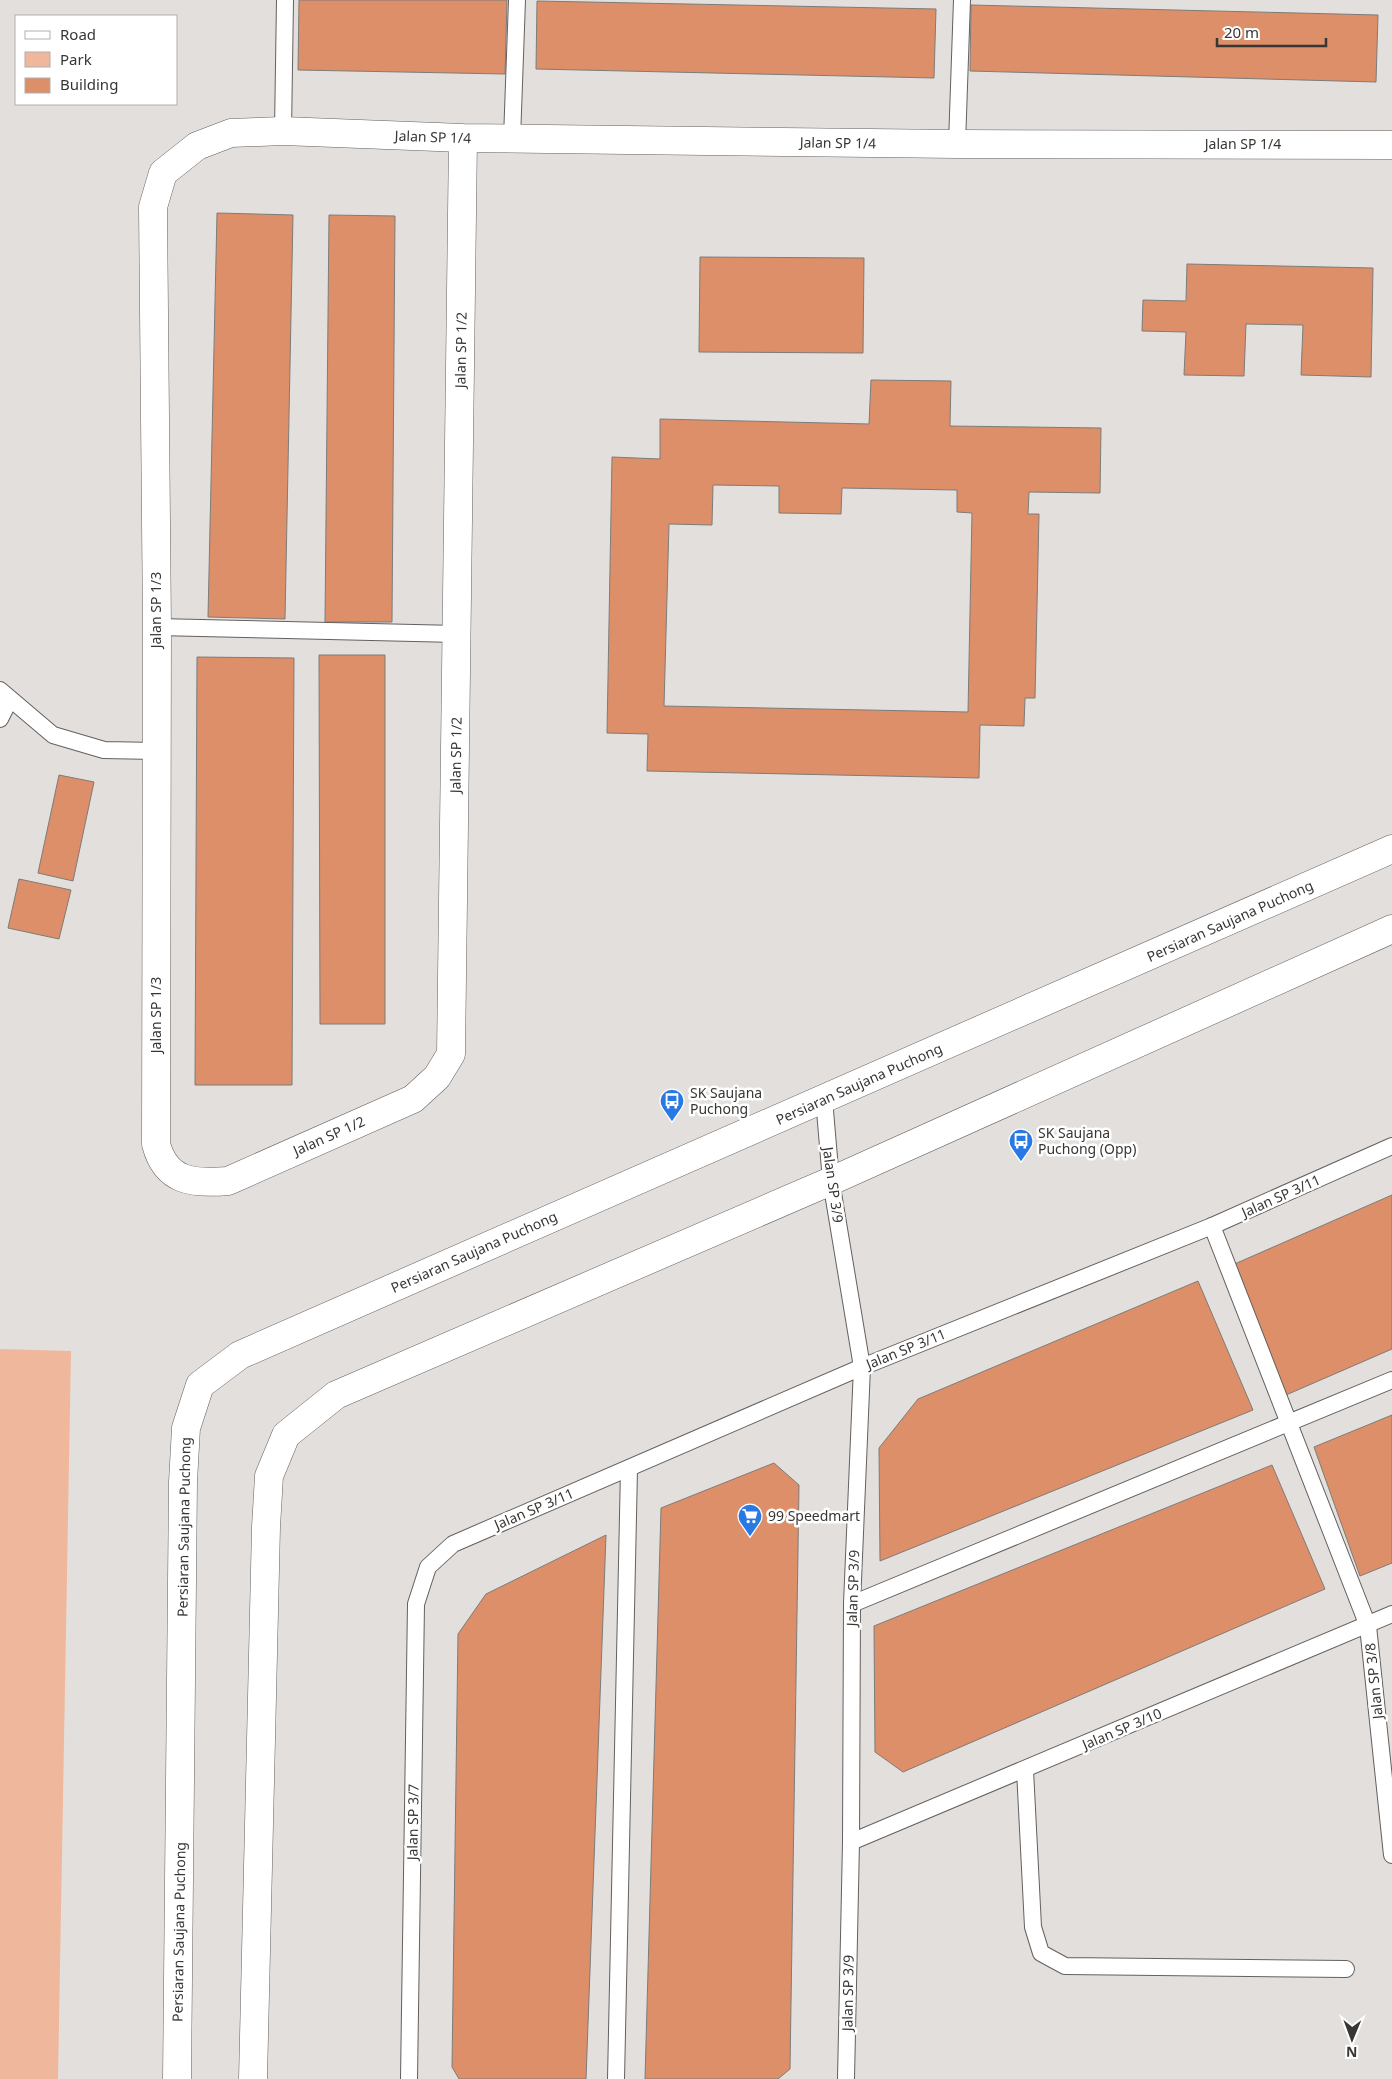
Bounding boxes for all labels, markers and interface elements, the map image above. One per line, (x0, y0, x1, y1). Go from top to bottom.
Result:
legend (15, 15, 178, 105)
scale bar (1217, 15, 1326, 47)
text: 20 m (1224, 22, 1259, 42)
text: Road (60, 24, 96, 44)
text: Park (60, 49, 92, 69)
text: Building (60, 74, 118, 94)
street label: Jalan SP 1/4 (392, 126, 472, 147)
street label: Jalan SP 1/4 (798, 132, 876, 153)
street label: Jalan SP 1/4 (1203, 134, 1281, 153)
street label: Jalan SP 1/2 (450, 312, 471, 390)
street label: Jalan SP 1/3 (146, 572, 165, 650)
street label: Jalan SP 1/2 (445, 717, 466, 795)
street label: Persiaran Saujana Puchong (1144, 875, 1316, 966)
street label: Jalan SP 1/3 (146, 977, 165, 1055)
street label: Persiaran Saujana Puchong (773, 1038, 945, 1129)
place label: SK Saujana Puchong (690, 1083, 762, 1118)
bus stop icon: SK Saujana Puchong (659, 1088, 685, 1122)
street label: Jalan SP 1/2 (288, 1111, 368, 1161)
place label: SK Saujana Puchong (Opp) (1038, 1123, 1136, 1158)
bus stop icon: SK Saujana Puchong (Opp) (1008, 1128, 1034, 1162)
street label: Jalan SP 3/9 (818, 1144, 848, 1224)
street label: Jalan SP 3/11 (1237, 1170, 1323, 1222)
street label: Persiaran Saujana Puchong (388, 1206, 560, 1297)
street label: Jalan SP 3/11 (861, 1324, 949, 1374)
street label: Persiaran Saujana Puchong (172, 1437, 195, 1617)
street label: Jalan SP 3/11 (489, 1483, 576, 1535)
supermarket icon: 99 Speedmart (737, 1503, 763, 1537)
place label: 99 Speedmart (768, 1506, 860, 1525)
street label: Jalan SP 3/9 (842, 1549, 863, 1629)
street label: Jalan SP 3/8 (1360, 1642, 1387, 1722)
street label: Jalan SP 3/10 (1077, 1703, 1164, 1755)
street label: Jalan SP 3/7 (402, 1784, 423, 1862)
street label: Persiaran Saujana Puchong (167, 1842, 190, 2022)
street label: Jalan SP 3/9 (837, 1955, 858, 2033)
north arrow (1327, 2014, 1377, 2064)
text: N (1346, 2043, 1358, 2062)

